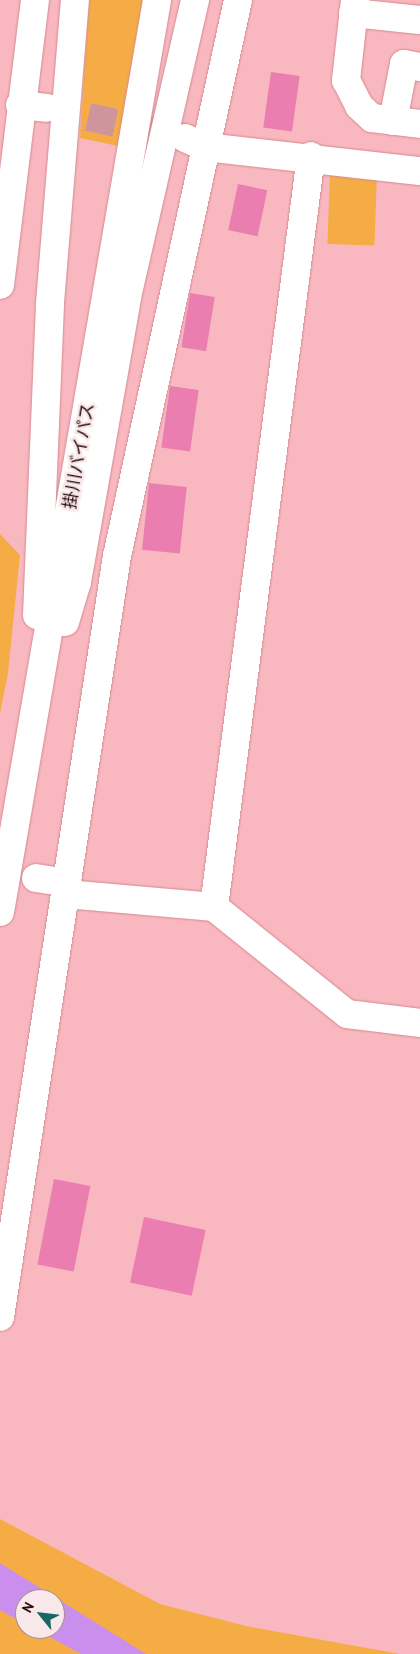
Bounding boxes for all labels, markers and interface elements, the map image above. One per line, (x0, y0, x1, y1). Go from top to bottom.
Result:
street label: 掛川バイパス (59, 401, 99, 511)
north arrow (15, 1589, 65, 1639)
text: N (18, 1599, 38, 1616)

